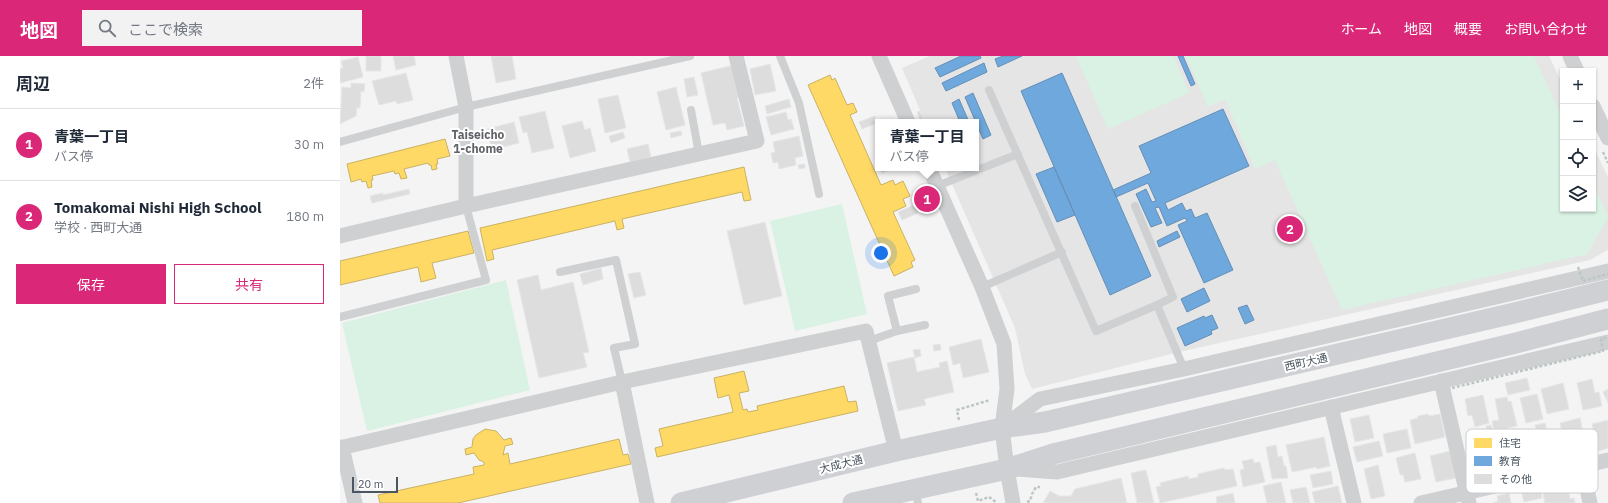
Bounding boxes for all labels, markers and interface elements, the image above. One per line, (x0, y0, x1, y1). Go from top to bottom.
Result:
search box (82, 10, 362, 46)
icon: search (96, 17, 118, 39)
text: 地図 (20, 18, 58, 42)
text: ここで検索 (128, 20, 203, 39)
text: ホーム (1340, 20, 1382, 38)
text: 地図 (1404, 20, 1432, 38)
text: 概要 (1454, 20, 1482, 38)
text: お問い合わせ (1504, 20, 1588, 38)
map controls (1560, 68, 1596, 212)
button: + (1560, 68, 1596, 104)
text: 周辺 (16, 73, 50, 95)
text: 2件 (303, 75, 324, 92)
button: − (1560, 104, 1596, 140)
popup (875, 119, 979, 171)
text: 青葉一丁目 (54, 127, 129, 146)
district label: Taiseicho 1-chome (452, 127, 505, 156)
text: 青葉一丁目 (889, 127, 965, 146)
text: 1 (25, 136, 33, 153)
text: 30 m (294, 136, 324, 153)
button: locate (1560, 140, 1596, 176)
text: バス停 (54, 148, 93, 165)
text: バス停 (889, 148, 929, 165)
button: layers (1560, 176, 1596, 212)
pin: 1 (914, 184, 940, 214)
text: Tomakomai Nishi High School (54, 198, 262, 217)
text: 2 (25, 208, 33, 225)
text: 180 m (286, 208, 324, 225)
pin: 2 (1277, 214, 1303, 244)
text: 学校 · 西町大通 (54, 219, 142, 236)
your location (871, 243, 891, 263)
button: 保存 (16, 264, 166, 304)
button: 共有 (174, 264, 324, 304)
street label: 西町大通 (1283, 350, 1329, 374)
legend (1466, 429, 1598, 493)
text: 住宅 (1499, 436, 1521, 450)
street label: 大成大通 (818, 452, 864, 476)
text: 教育 (1499, 454, 1521, 468)
text: その他 (1499, 472, 1532, 486)
scale bar (352, 475, 398, 494)
text: 20 m (358, 477, 383, 491)

